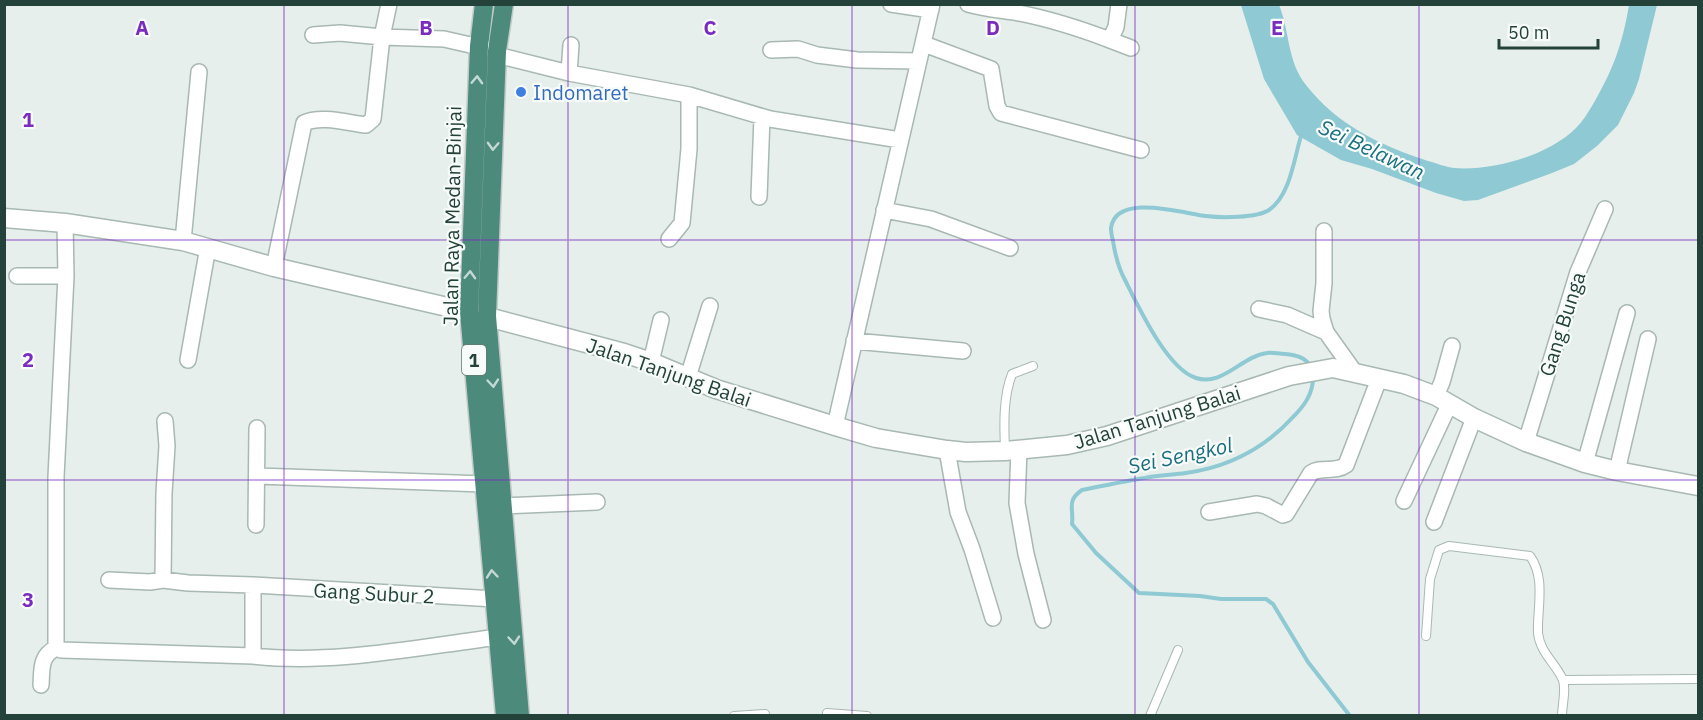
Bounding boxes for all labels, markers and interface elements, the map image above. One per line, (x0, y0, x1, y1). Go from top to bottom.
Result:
scale bar (1499, 12, 1598, 50)
text: A (135, 14, 149, 41)
text: B (419, 14, 433, 41)
text: C (703, 14, 717, 41)
text: D (986, 14, 1000, 41)
text: E (1271, 14, 1283, 41)
text: 50 m (1508, 21, 1550, 44)
one-way arrow (471, 75, 484, 84)
place label: Indomaret (533, 79, 629, 106)
marker: Indomaret (514, 85, 528, 99)
text: 1 (22, 106, 34, 133)
street label: Jalan Raya Medan-Binjai (437, 106, 467, 326)
water label: Sei Belawan (1314, 112, 1430, 186)
one-way arrow (487, 142, 500, 151)
street label: Gang Bunga (1532, 268, 1592, 380)
one-way arrow (464, 270, 477, 279)
street label: Jalan Tanjung Balai (583, 331, 755, 413)
road number: 1 (462, 345, 486, 375)
text: 2 (22, 346, 34, 373)
one-way arrow (486, 378, 499, 388)
street label: Jalan Tanjung Balai (1070, 379, 1244, 455)
water label: Sei Sengkol (1125, 430, 1235, 480)
one-way arrow (486, 569, 499, 578)
street label: Gang Subur 2 (313, 576, 435, 610)
text: 3 (22, 586, 34, 613)
one-way arrow (507, 636, 520, 645)

